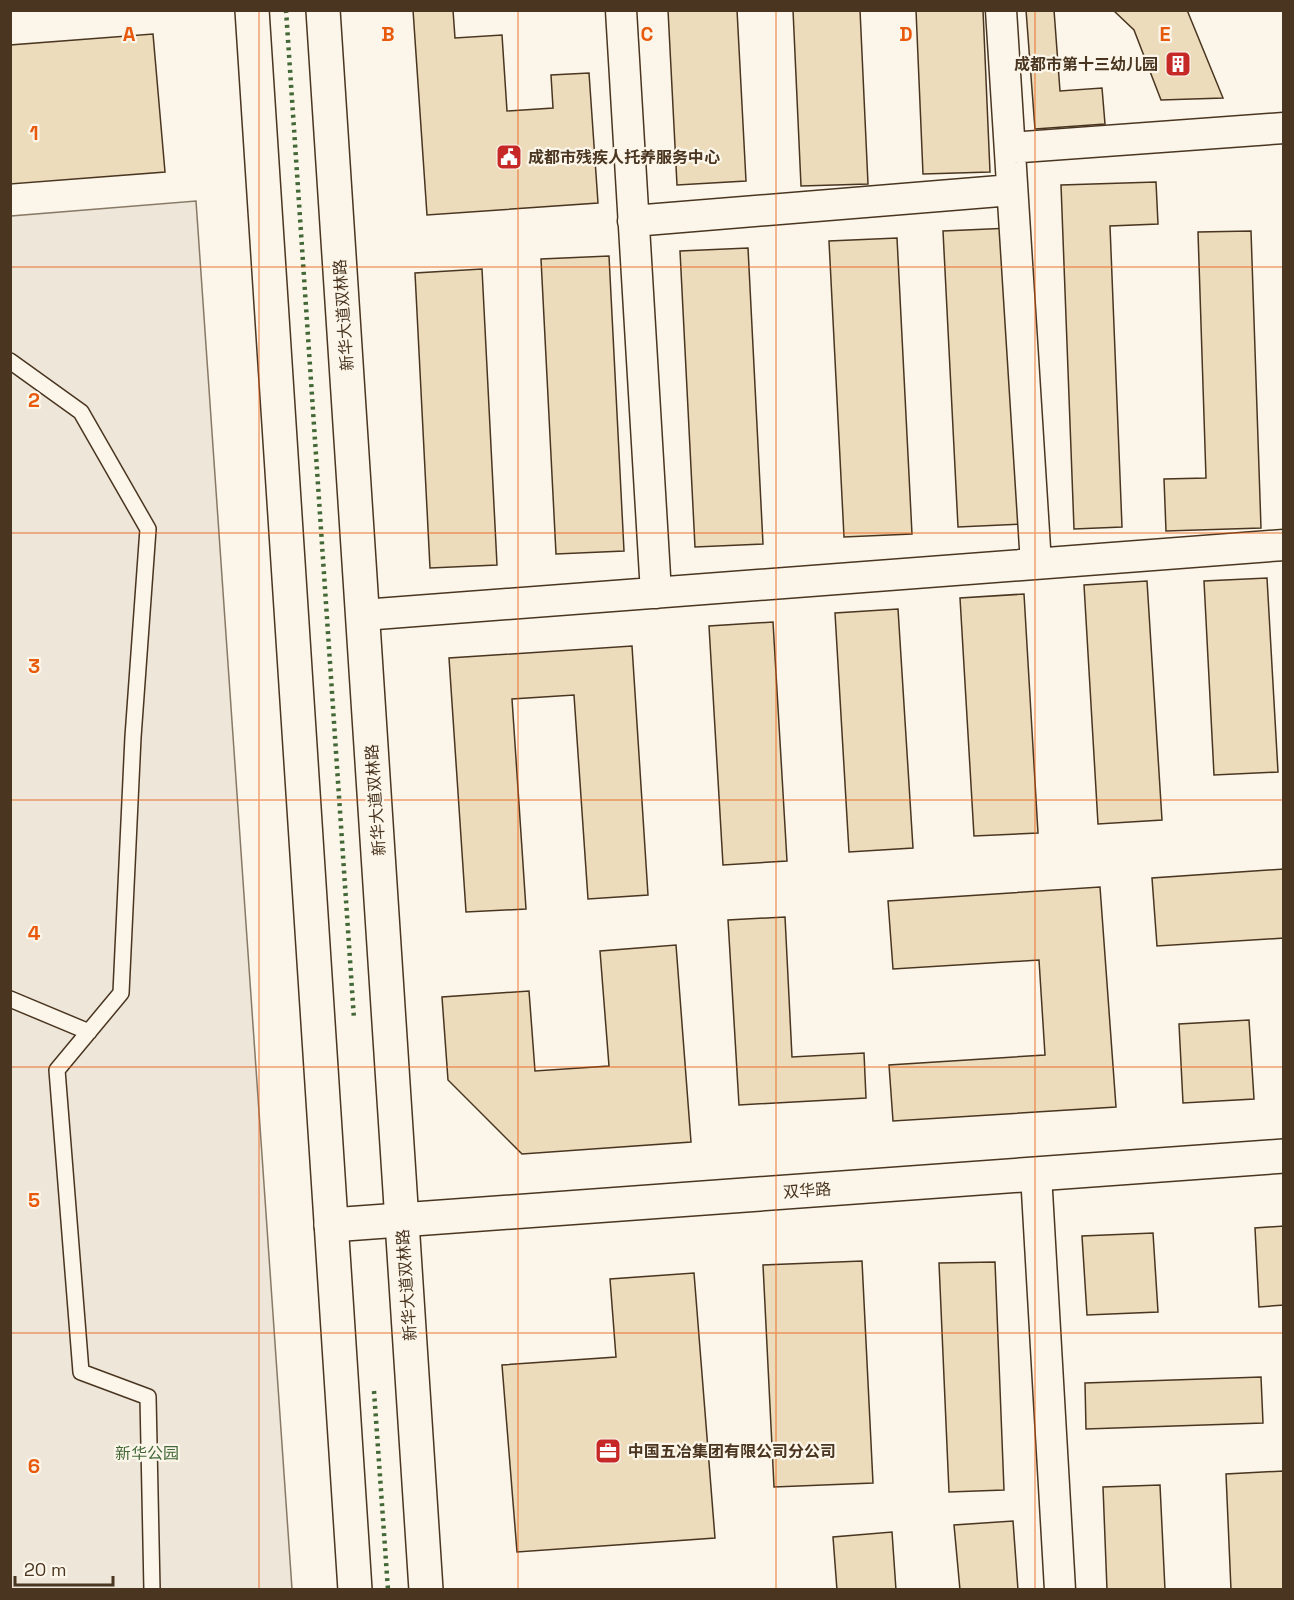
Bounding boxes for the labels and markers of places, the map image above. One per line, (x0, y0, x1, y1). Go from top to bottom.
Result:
building icon: 成都市第十三幼儿园 (1163, 49, 1193, 79)
place label: 成都市第十三幼儿园 (1014, 54, 1158, 75)
public building icon: 成都市残疾人托养服务中心 (494, 142, 524, 172)
place label: 成都市残疾人托养服务中心 (528, 147, 720, 168)
office icon: 中国五冶集团有限公司分公司 (593, 1436, 623, 1466)
place label: 中国五冶集团有限公司分公司 (628, 1441, 836, 1462)

